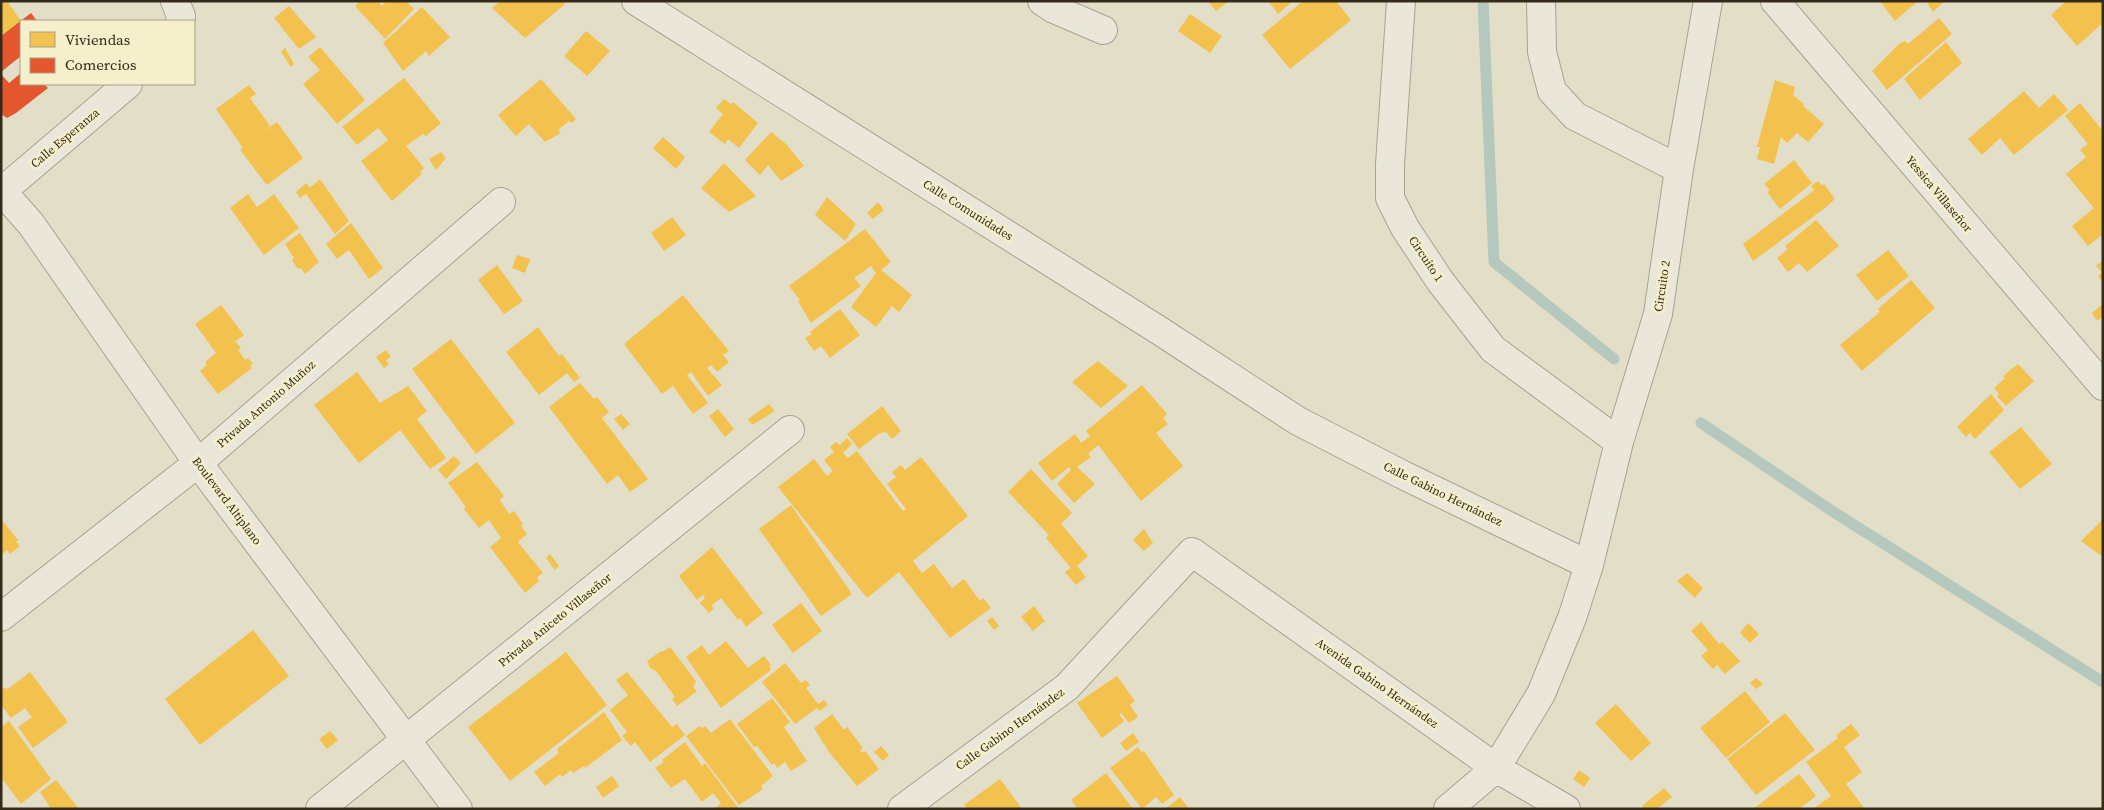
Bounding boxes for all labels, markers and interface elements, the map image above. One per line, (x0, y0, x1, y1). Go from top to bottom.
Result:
legend (20, 20, 195, 85)
text: Viviendas (65, 29, 130, 50)
text: Comercios (65, 54, 137, 75)
street label: Calle Esperanza (27, 104, 103, 171)
street label: Yessica Villaseñor (1902, 152, 1976, 236)
street label: Calle Comunidades (920, 176, 1016, 244)
street label: Circuito 1 (1405, 233, 1447, 285)
street label: Circuito 2 (1650, 259, 1674, 313)
street label: Privada Antonio Muñoz (213, 356, 319, 451)
street label: Boulevard Altiplano (189, 454, 266, 549)
street label: Calle Gabino Hernández (1381, 458, 1506, 530)
street label: Privada Aniceto Villaseñor (495, 569, 615, 671)
street label: Avenida Gabino Hernández (1312, 634, 1442, 732)
street label: Calle Gabino Hernández (952, 684, 1068, 774)

